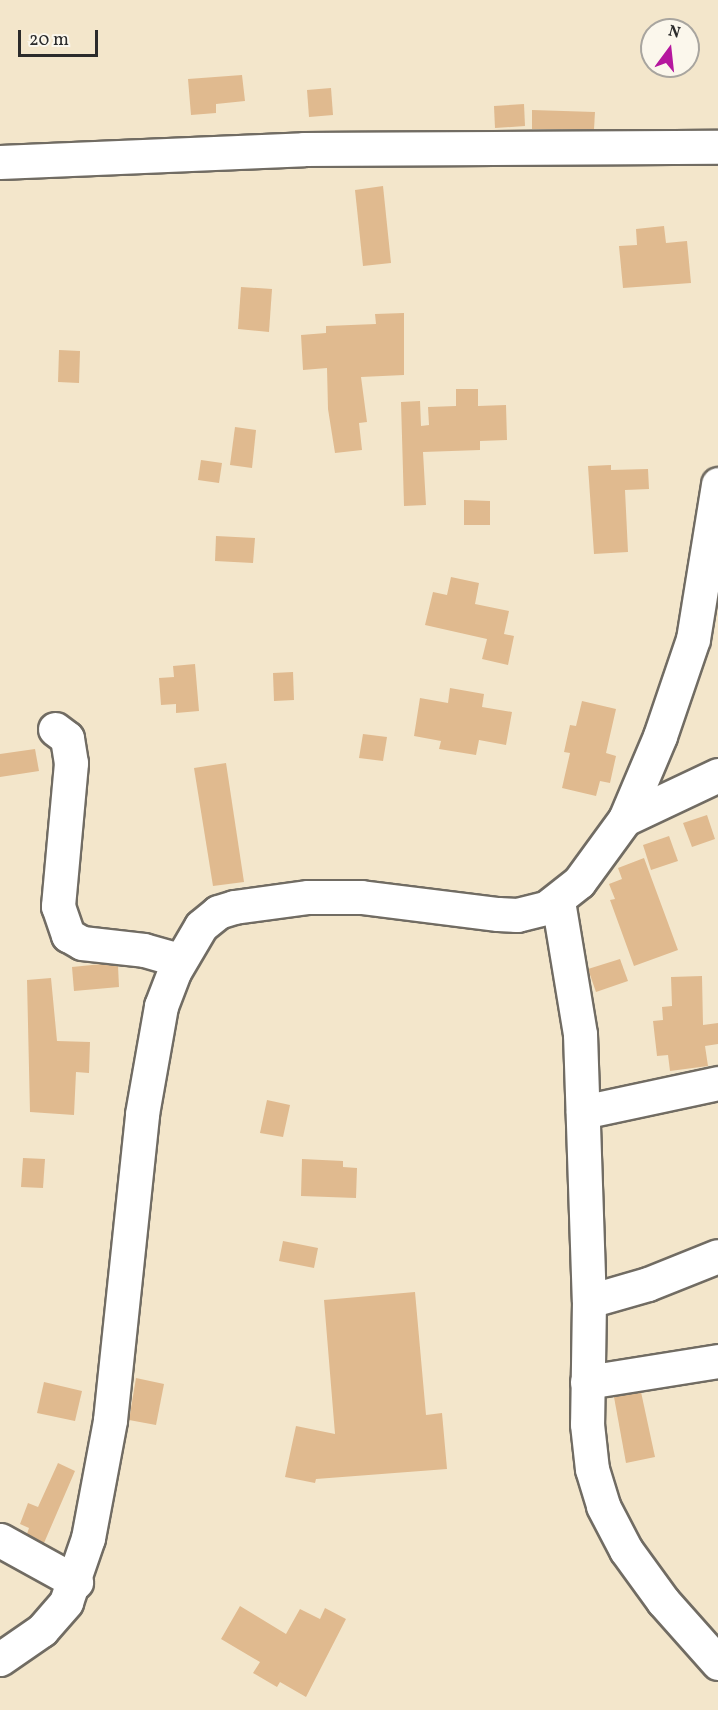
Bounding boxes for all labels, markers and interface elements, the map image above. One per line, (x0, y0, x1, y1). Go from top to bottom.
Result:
scale bar (21, 18, 100, 56)
north arrow (640, 18, 700, 78)
text: N (666, 20, 683, 45)
text: 20 m (29, 28, 69, 53)

